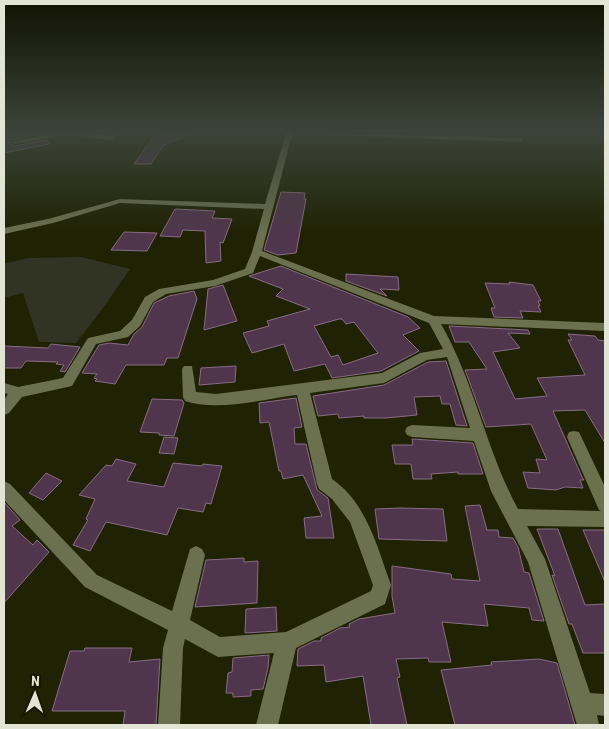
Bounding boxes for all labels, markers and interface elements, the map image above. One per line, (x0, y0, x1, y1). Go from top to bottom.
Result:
north arrow (10, 669, 60, 719)
text: N (31, 673, 40, 689)

